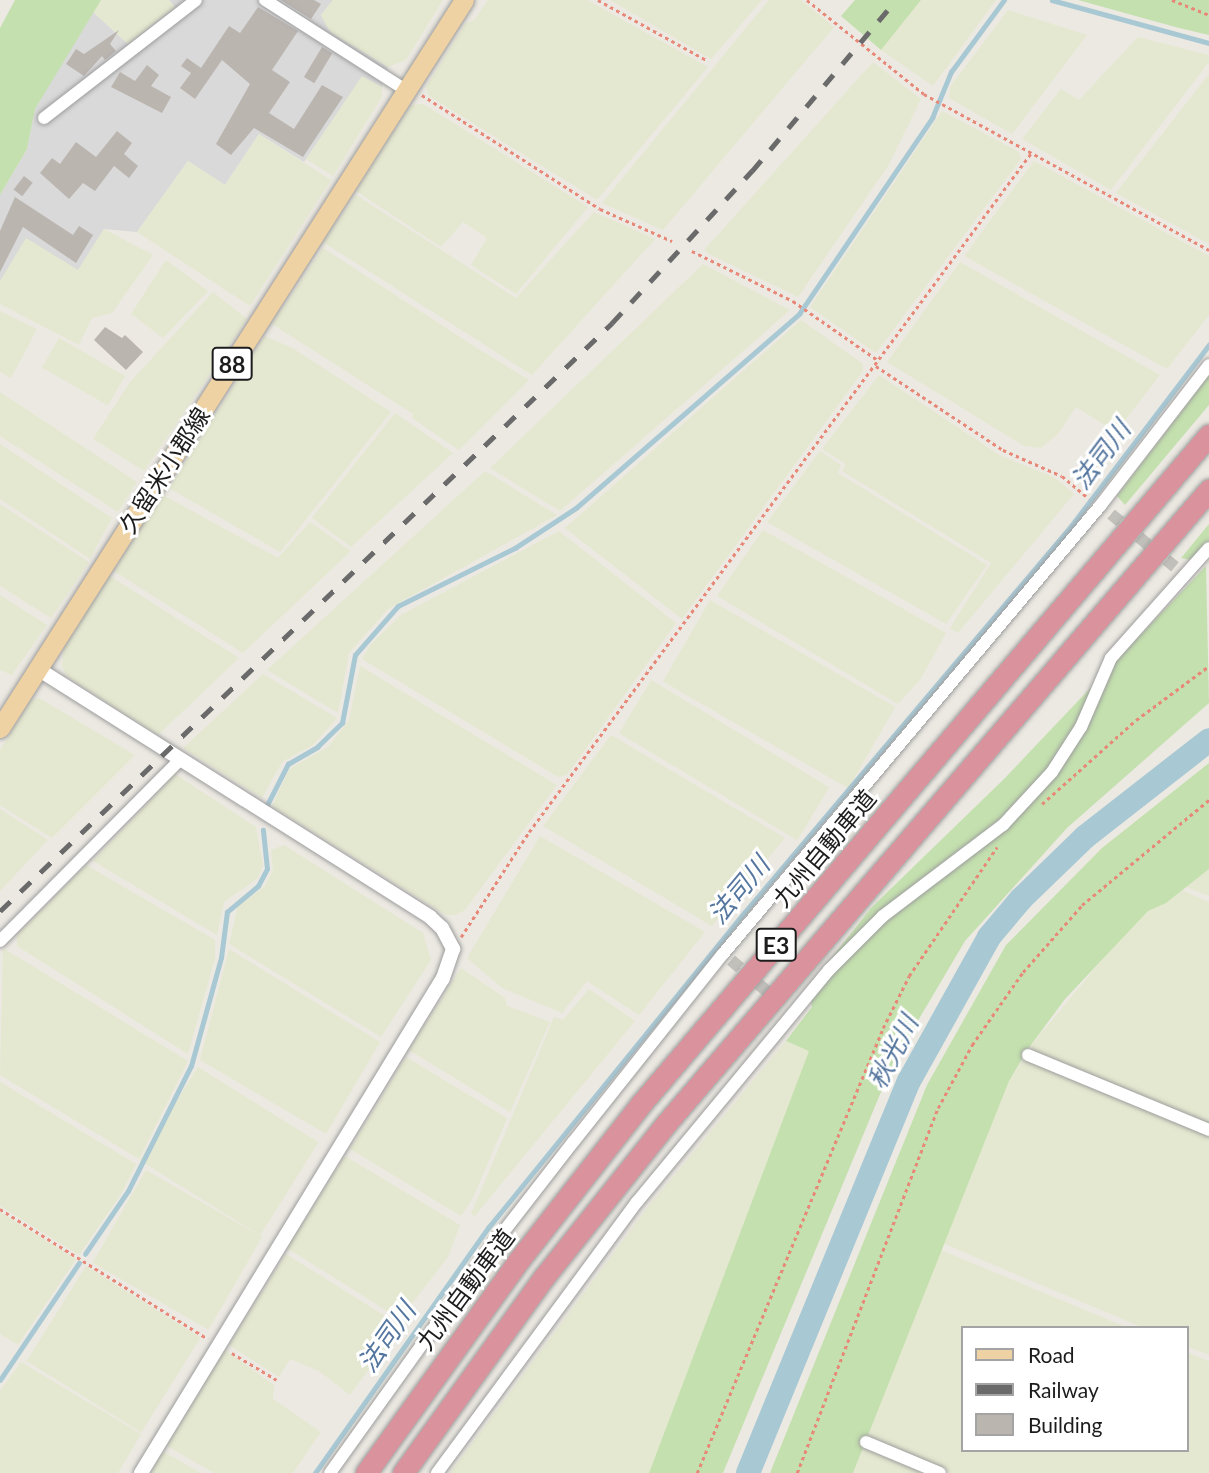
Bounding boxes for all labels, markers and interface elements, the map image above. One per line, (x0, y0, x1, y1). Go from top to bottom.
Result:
road number: 88 (211, 344, 253, 384)
street label: 久留米小郡線 (113, 402, 215, 538)
water label: 法司川 (1065, 414, 1137, 496)
street label: 九州自動車道 (767, 784, 881, 912)
water label: 法司川 (702, 850, 776, 930)
road number: E3 (755, 926, 797, 964)
water label: 秋光川 (861, 1010, 925, 1094)
street label: 九州自動車道 (410, 1223, 520, 1355)
water label: 法司川 (352, 1296, 422, 1378)
legend (960, 1326, 1188, 1452)
text: Road (1028, 1342, 1075, 1367)
text: Railway (1028, 1377, 1099, 1402)
text: Building (1028, 1412, 1103, 1437)

